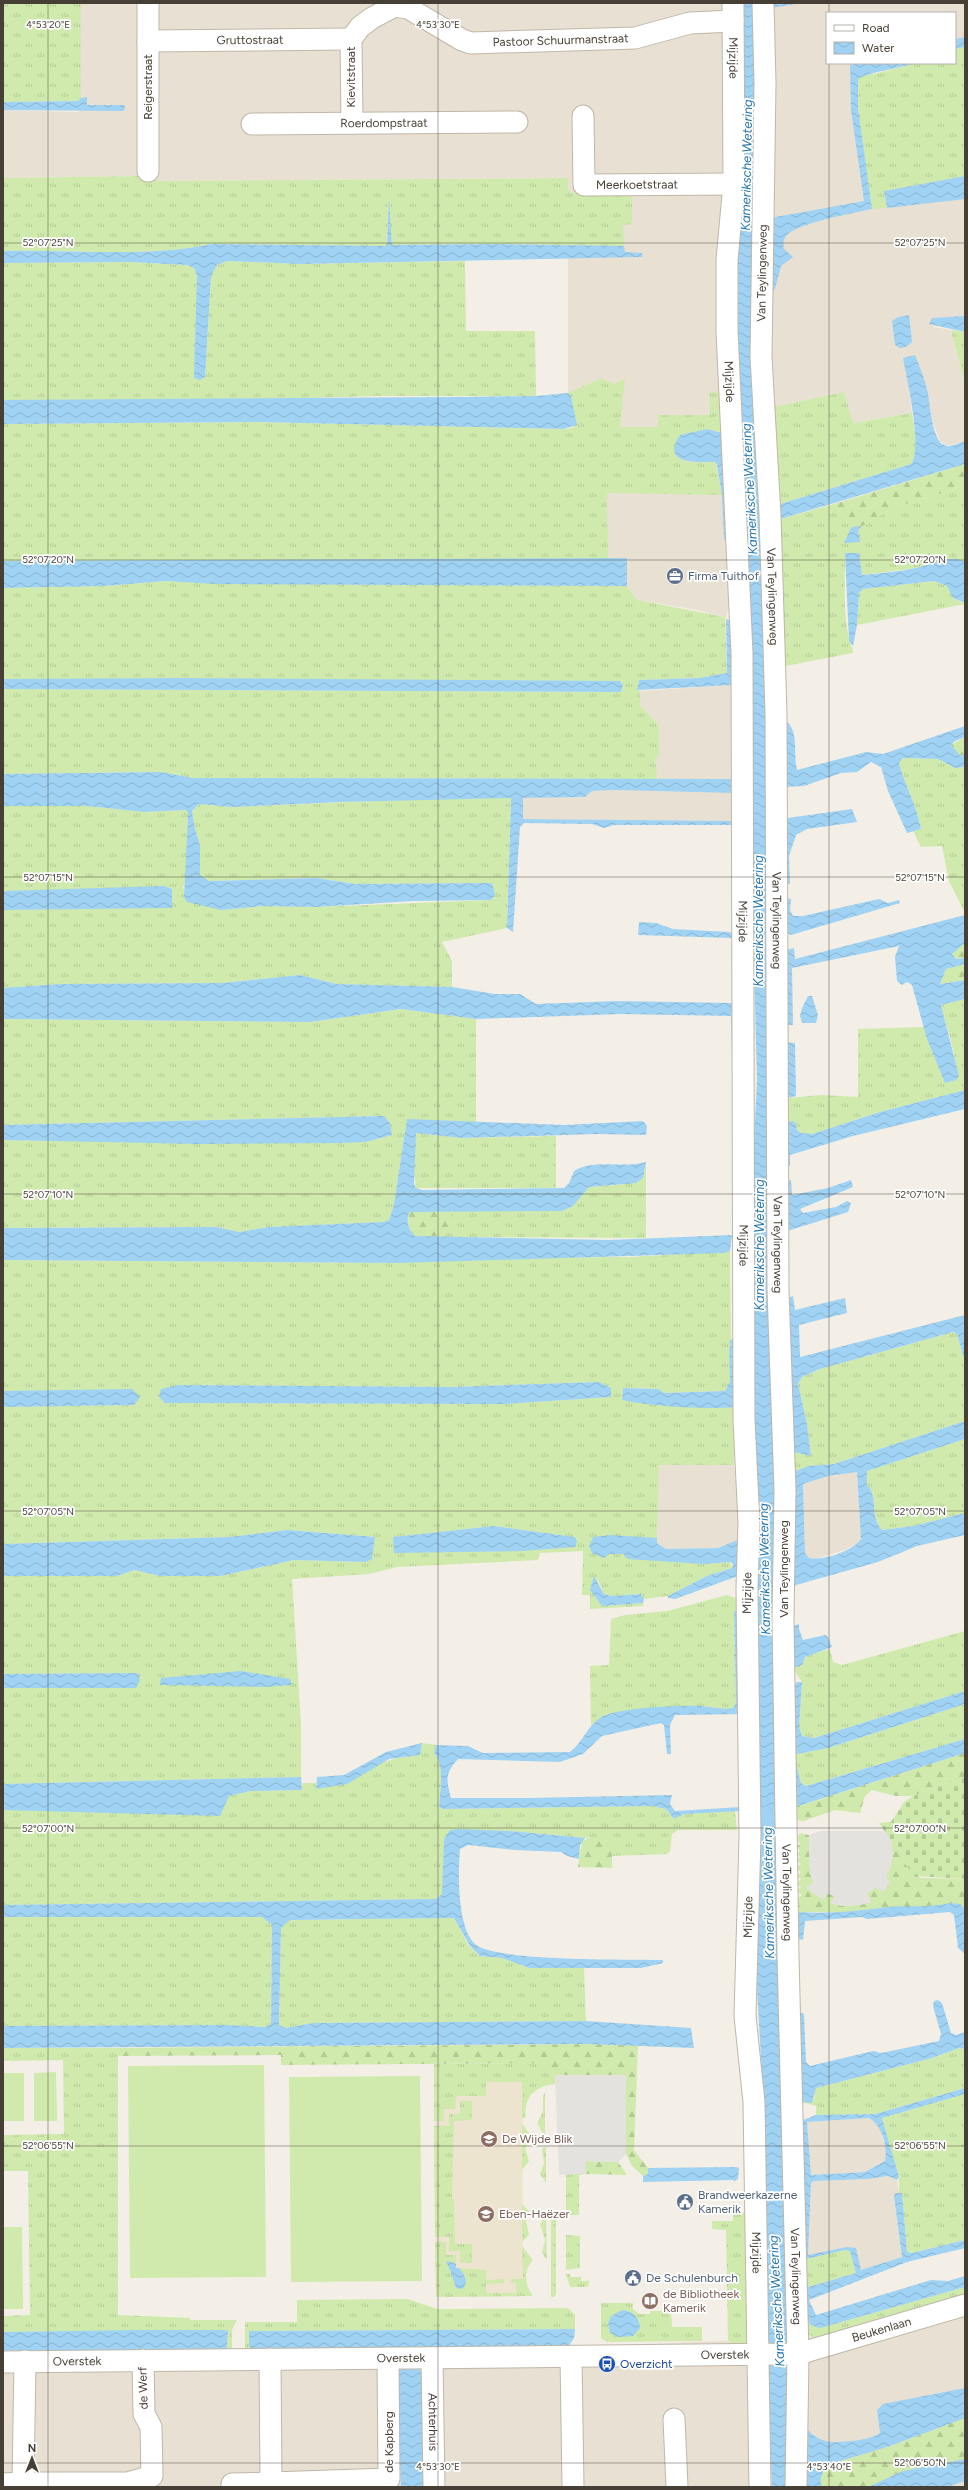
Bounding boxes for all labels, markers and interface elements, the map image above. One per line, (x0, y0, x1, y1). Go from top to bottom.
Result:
legend (826, 12, 956, 64)
text: 4°53'20"E (26, 18, 70, 31)
text: 4°53'30"E (416, 18, 460, 31)
text: Road (862, 21, 890, 35)
street label: Pastoor Schuurmanstraat (492, 31, 629, 49)
street label: Gruttostraat (216, 33, 284, 47)
street label: Mijzijde (726, 37, 740, 79)
text: Water (862, 41, 894, 55)
street label: Kievitstraat (344, 46, 358, 108)
street label: Reigerstraat (141, 54, 155, 120)
water label: Kameriksche Wetering (738, 99, 755, 231)
street label: Roerdompstraat (340, 116, 428, 130)
street label: Meerkoetstraat (596, 177, 679, 192)
street label: Van Teylingenweg (754, 224, 770, 322)
text: 52°07'25"N (22, 236, 74, 249)
text: 52°07'25"N (894, 236, 946, 249)
street label: Mijzijde (721, 360, 737, 403)
water label: Kameriksche Wetering (739, 422, 760, 555)
street label: Van Teylingenweg (764, 548, 781, 646)
text: 52°07'20"N (22, 553, 74, 566)
text: 52°07'20"N (894, 553, 946, 566)
office icon: Firma Tuithof (665, 566, 685, 586)
place label: Firma Tuithof (688, 569, 759, 583)
water label: Kameriksche Wetering (751, 855, 766, 987)
text: 52°07'15"N (23, 871, 73, 884)
text: 52°07'15"N (895, 871, 945, 884)
street label: Van Teylingenweg (770, 872, 784, 969)
street label: Mijzijde (736, 900, 750, 943)
water label: Kameriksche Wetering (752, 1179, 767, 1311)
text: 52°07'10"N (23, 1188, 73, 1201)
text: 52°07'10"N (895, 1188, 945, 1201)
street label: Van Teylingenweg (771, 1196, 785, 1293)
street label: Mijzijde (736, 1224, 751, 1267)
water label: Kameriksche Wetering (756, 1503, 773, 1635)
text: 52°07'05"N (22, 1505, 74, 1518)
text: 52°07'05"N (894, 1505, 946, 1518)
street label: Van Teylingenweg (777, 1520, 791, 1618)
street label: Mijzijde (740, 1572, 754, 1614)
text: 52°07'00"N (22, 1822, 74, 1835)
text: 52°07'00"N (894, 1822, 946, 1835)
water label: Kameriksche Wetering (760, 1827, 777, 1959)
street label: Van Teylingenweg (779, 1844, 795, 1941)
street label: Mijzijde (741, 1896, 755, 1938)
school or university icon: De Wijde Blik (479, 2129, 499, 2149)
place label: De Wijde Blik (502, 2132, 573, 2146)
text: 52°06'55"N (22, 2139, 74, 2152)
text: 52°06'55"N (894, 2139, 946, 2152)
place label: Brandweerkazerne Kamerik (698, 2188, 798, 2216)
public building icon: Brandweerkazerne Kamerik (675, 2192, 695, 2212)
school or university icon: Eben-Haëzer (476, 2204, 496, 2224)
place label: Eben-Haëzer (499, 2207, 570, 2221)
street label: Van Teylingenweg (788, 2227, 804, 2325)
street label: Mijzijde (749, 2232, 764, 2274)
water label: Kameriksche Wetering (766, 2234, 787, 2367)
public building icon: De Schulenburch (623, 2268, 643, 2288)
place label: De Schulenburch (646, 2271, 738, 2285)
place label: de Bibliotheek Kamerik (663, 2287, 739, 2315)
library icon: de Bibliotheek Kamerik (640, 2291, 660, 2311)
street label: Beukenlaan (850, 2314, 913, 2345)
street label: Overstek (701, 2347, 749, 2362)
street label: Overstek (377, 2351, 425, 2365)
street label: Overstek (53, 2354, 102, 2368)
bus stop icon: Overzicht (597, 2354, 617, 2374)
place label: Overzicht (620, 2357, 673, 2371)
street label: de Werf (135, 2366, 151, 2410)
street label: Achterhuis (426, 2393, 440, 2452)
street label: de Kapberg (382, 2411, 396, 2473)
north arrow (12, 2438, 52, 2478)
text: N (28, 2442, 36, 2455)
text: 52°06'50"N (894, 2456, 946, 2469)
text: 4°53'30"E (416, 2460, 460, 2473)
text: 4°53'40"E (807, 2460, 851, 2473)

